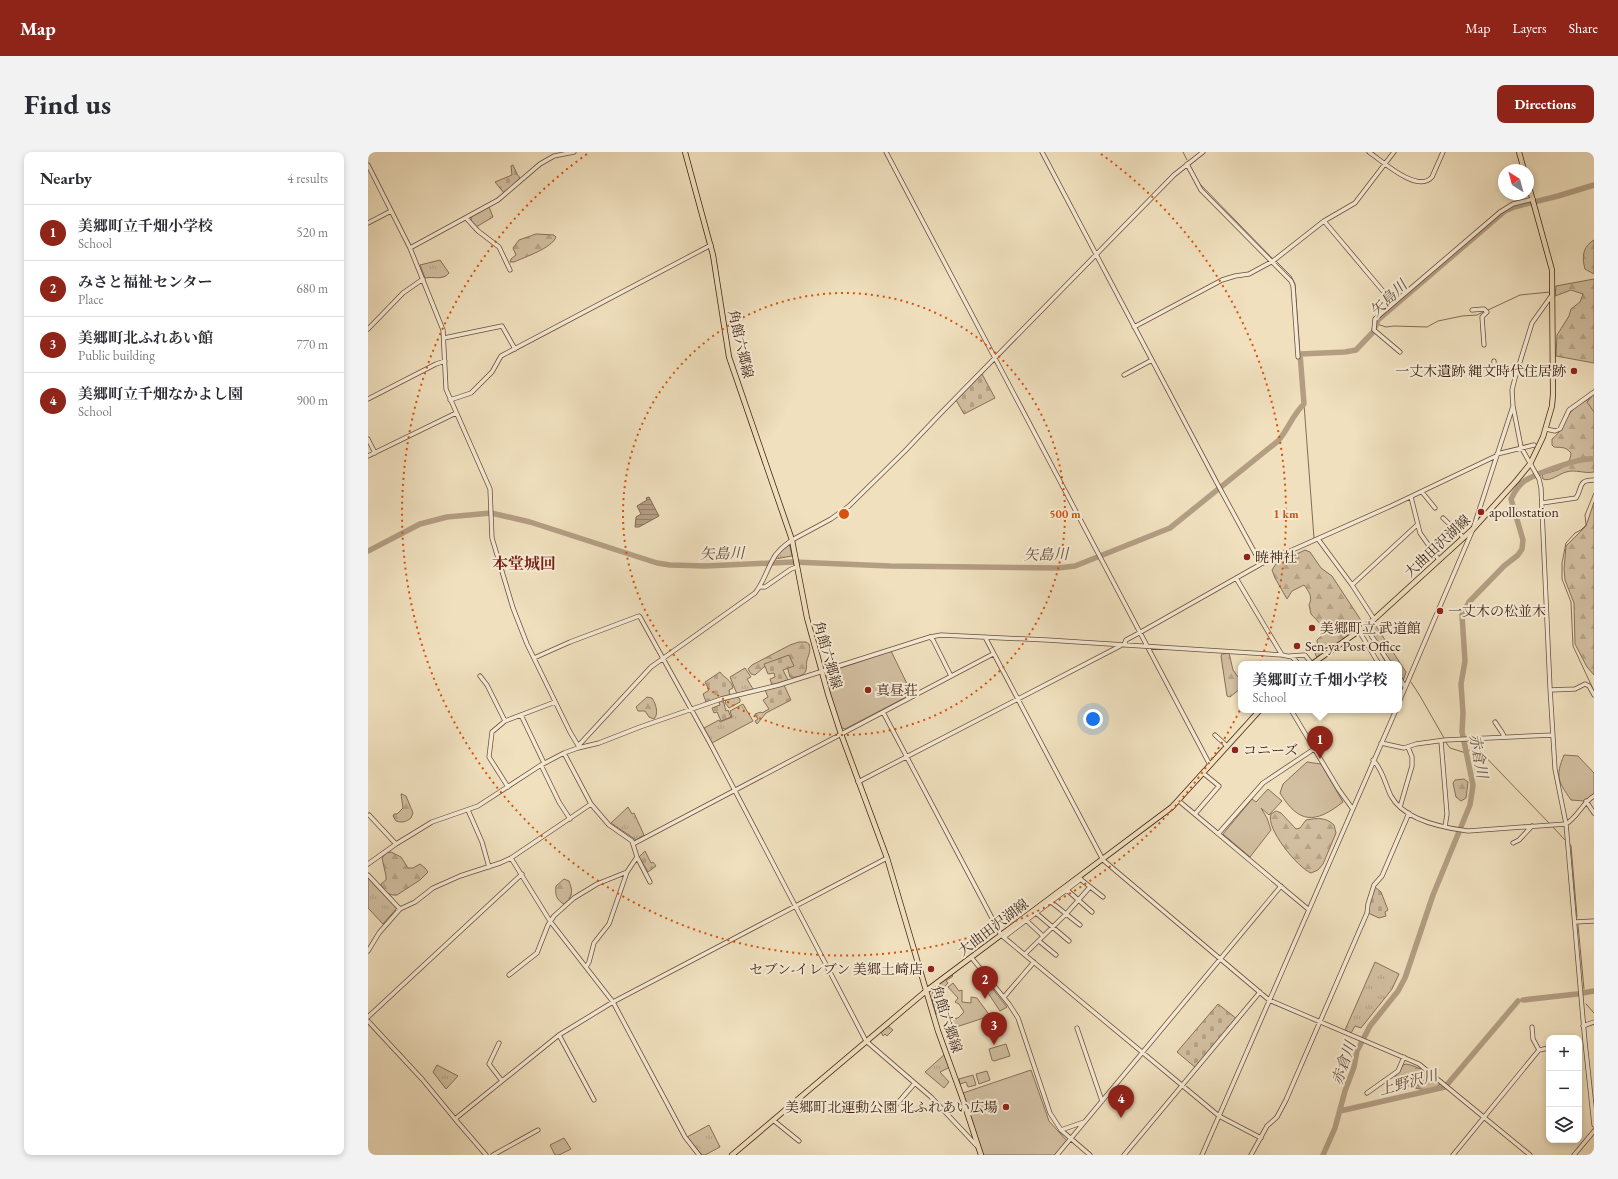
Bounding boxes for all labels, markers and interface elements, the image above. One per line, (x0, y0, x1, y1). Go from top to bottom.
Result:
text: Map (20, 16, 56, 41)
text: Map (1465, 19, 1490, 37)
text: Layers (1512, 19, 1547, 37)
text: Share (1569, 19, 1598, 37)
button: Directions (1497, 85, 1594, 123)
text: Find us (24, 86, 111, 122)
north arrow (1498, 164, 1534, 200)
text: Nearby (40, 167, 92, 189)
text: 4 results (287, 170, 328, 187)
text: 美郷町立千畑小学校 (78, 216, 213, 235)
text: 1 (50, 224, 56, 241)
text: 520 m (297, 224, 328, 241)
text: School (78, 235, 112, 252)
text: みさと福祉センター (78, 272, 212, 291)
water label: 矢島川 (1365, 274, 1412, 320)
text: 2 (50, 280, 56, 297)
text: 680 m (297, 280, 328, 297)
text: Place (78, 291, 104, 308)
street label: 角館六郷線 (724, 308, 758, 380)
text: 美郷町北ふれあい館 (78, 328, 213, 347)
text: 3 (50, 336, 56, 353)
text: 770 m (297, 336, 328, 353)
text: Public building (78, 347, 155, 364)
place label: 一丈木遺跡 縄文時代住居跡 (1395, 362, 1566, 380)
marker: 一丈木遺跡 縄文時代住居跡 (1569, 366, 1579, 376)
text: 美郷町立千畑なかよし園 (78, 384, 243, 403)
text: 4 (50, 392, 56, 409)
text: 900 m (297, 392, 328, 409)
text: School (78, 403, 112, 420)
place label: apollostation (1489, 503, 1559, 521)
text: 500 m (1049, 506, 1081, 522)
text: 1 km (1273, 506, 1299, 522)
centre of rings (837, 507, 851, 521)
marker: apollostation (1476, 507, 1486, 517)
street label: 大曲田沢湖線 (1400, 511, 1474, 581)
water label: 矢島川 (699, 543, 747, 563)
water label: 矢島川 (1023, 544, 1071, 564)
place label: 暁神社 (1255, 548, 1297, 566)
marker: 暁神社 (1242, 552, 1252, 562)
district label: 本堂城回 (492, 553, 556, 574)
place label: 一丈木の松並木 (1448, 602, 1546, 620)
marker: 一丈木の松並木 (1435, 606, 1445, 616)
street label: 角館六郷線 (810, 619, 846, 691)
place label: 美郷町立 武道館 (1320, 619, 1421, 637)
marker: 美郷町立 武道館 (1307, 623, 1317, 633)
place label: Sen-ya Post Office (1305, 637, 1401, 655)
marker: Sen-ya Post Office (1292, 641, 1302, 651)
popup (1238, 661, 1402, 713)
text: 美郷町立千畑小学校 (1252, 670, 1388, 689)
place label: 真昼荘 (876, 681, 918, 699)
marker: 真昼荘 (863, 685, 873, 695)
text: School (1252, 689, 1286, 706)
your location (1083, 709, 1103, 729)
pin: 1 (1307, 726, 1333, 759)
water label: 赤倉川 (1466, 732, 1493, 782)
place label: コニーズ (1243, 741, 1298, 759)
marker: コニーズ (1230, 745, 1240, 755)
street label: 大曲田沢湖線 (954, 895, 1032, 959)
place label: セブン-イレブン 美郷土崎店 (749, 960, 923, 978)
marker: セブン-イレブン 美郷土崎店 (926, 964, 936, 974)
pin: 2 (972, 966, 998, 999)
street label: 角館六郷線 (928, 983, 966, 1055)
pin: 3 (981, 1012, 1007, 1045)
map controls (1546, 1035, 1582, 1143)
button: + (1546, 1035, 1582, 1071)
water label: 赤倉川 (1327, 1037, 1360, 1087)
water label: 上野沢川 (1377, 1065, 1441, 1099)
button: − (1546, 1071, 1582, 1107)
pin: 4 (1108, 1085, 1134, 1118)
place label: 美郷町北運動公園 北ふれあい広場 (785, 1098, 998, 1116)
marker: 美郷町北運動公園 北ふれあい広場 (1001, 1102, 1011, 1112)
button: layers (1546, 1107, 1582, 1143)

